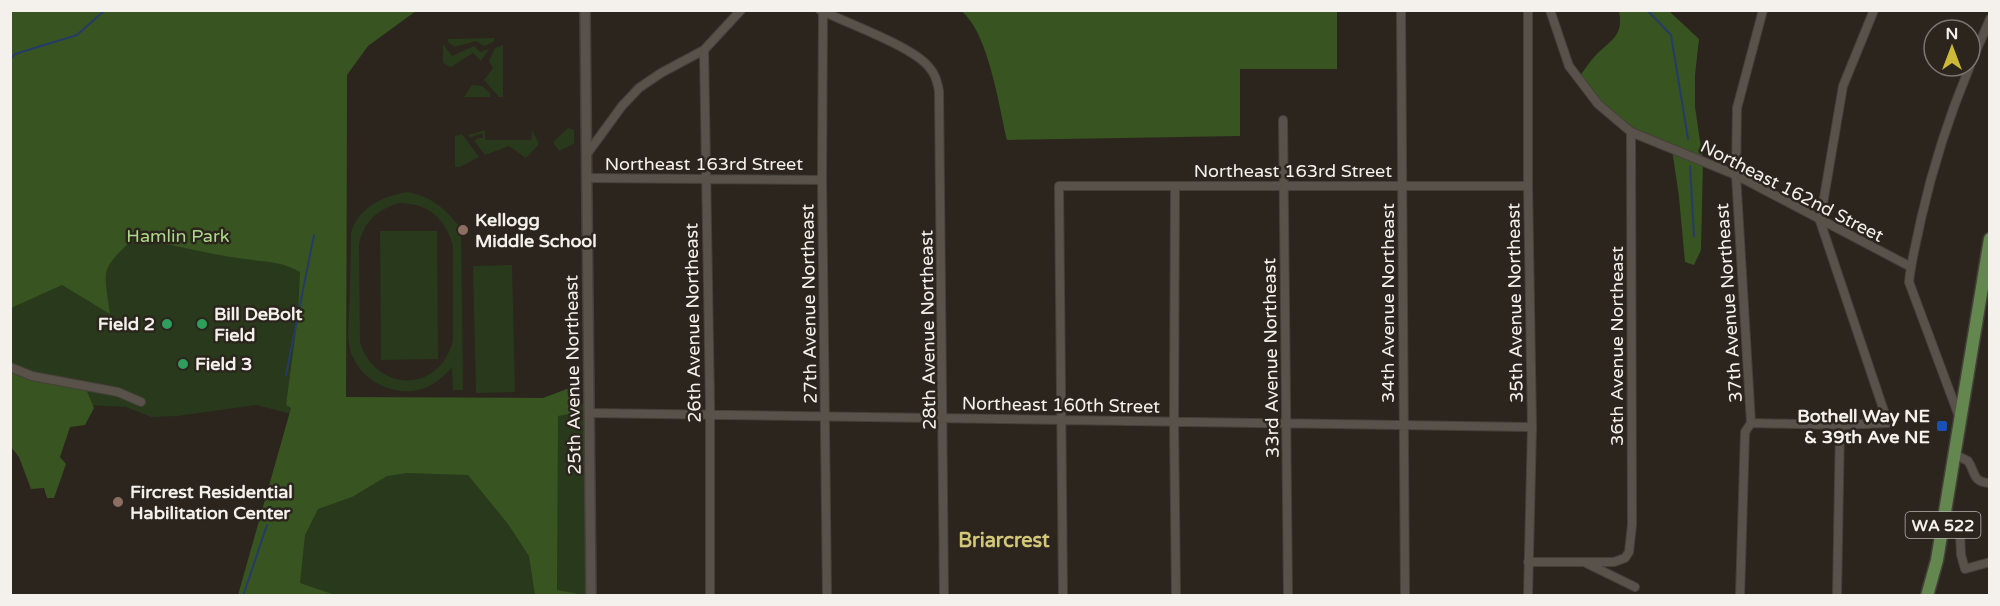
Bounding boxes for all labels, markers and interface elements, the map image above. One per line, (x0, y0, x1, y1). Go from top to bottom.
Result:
north arrow (1922, 18, 1982, 78)
text: N (1946, 24, 1958, 44)
street label: Northeast 162nd Street (1697, 135, 1887, 247)
street label: Northeast 163rd Street (605, 153, 803, 175)
street label: Northeast 163rd Street (1194, 160, 1392, 182)
street label: 37th Avenue Northeast (1711, 202, 1747, 403)
street label: 34th Avenue Northeast (1377, 203, 1399, 403)
street label: 35th Avenue Northeast (1502, 203, 1528, 403)
street label: 27th Avenue Northeast (796, 204, 822, 404)
place label: Kellogg Middle School (475, 209, 597, 252)
marker: Kellogg Middle School (456, 223, 470, 237)
street label: 26th Avenue Northeast (680, 223, 706, 423)
park label: Hamlin Park (126, 225, 230, 247)
street label: 28th Avenue Northeast (915, 230, 941, 430)
street label: 36th Avenue Northeast (1606, 246, 1628, 446)
street label: 33rd Avenue Northeast (1258, 258, 1284, 458)
street label: 25th Avenue Northeast (560, 275, 586, 475)
place label: Bill DeBolt Field (214, 303, 302, 346)
place label: Field 2 (98, 313, 155, 335)
marker: Field 2 (160, 317, 174, 331)
marker: Bill DeBolt Field (195, 317, 209, 331)
place label: Field 3 (195, 353, 252, 375)
marker: Field 3 (176, 357, 190, 371)
street label: Northeast 160th Street (962, 392, 1160, 418)
place label: Bothell Way NE & 39th Ave NE (1797, 405, 1930, 448)
marker: Bothell Way NE & 39th Ave NE (1935, 419, 1949, 433)
place label: Fircrest Residential Habilitation Center (130, 481, 293, 524)
marker: Fircrest Residential Habilitation Center (111, 495, 125, 509)
road number: WA 522 (1906, 512, 1980, 538)
district label: Briarcrest (958, 529, 1050, 553)

